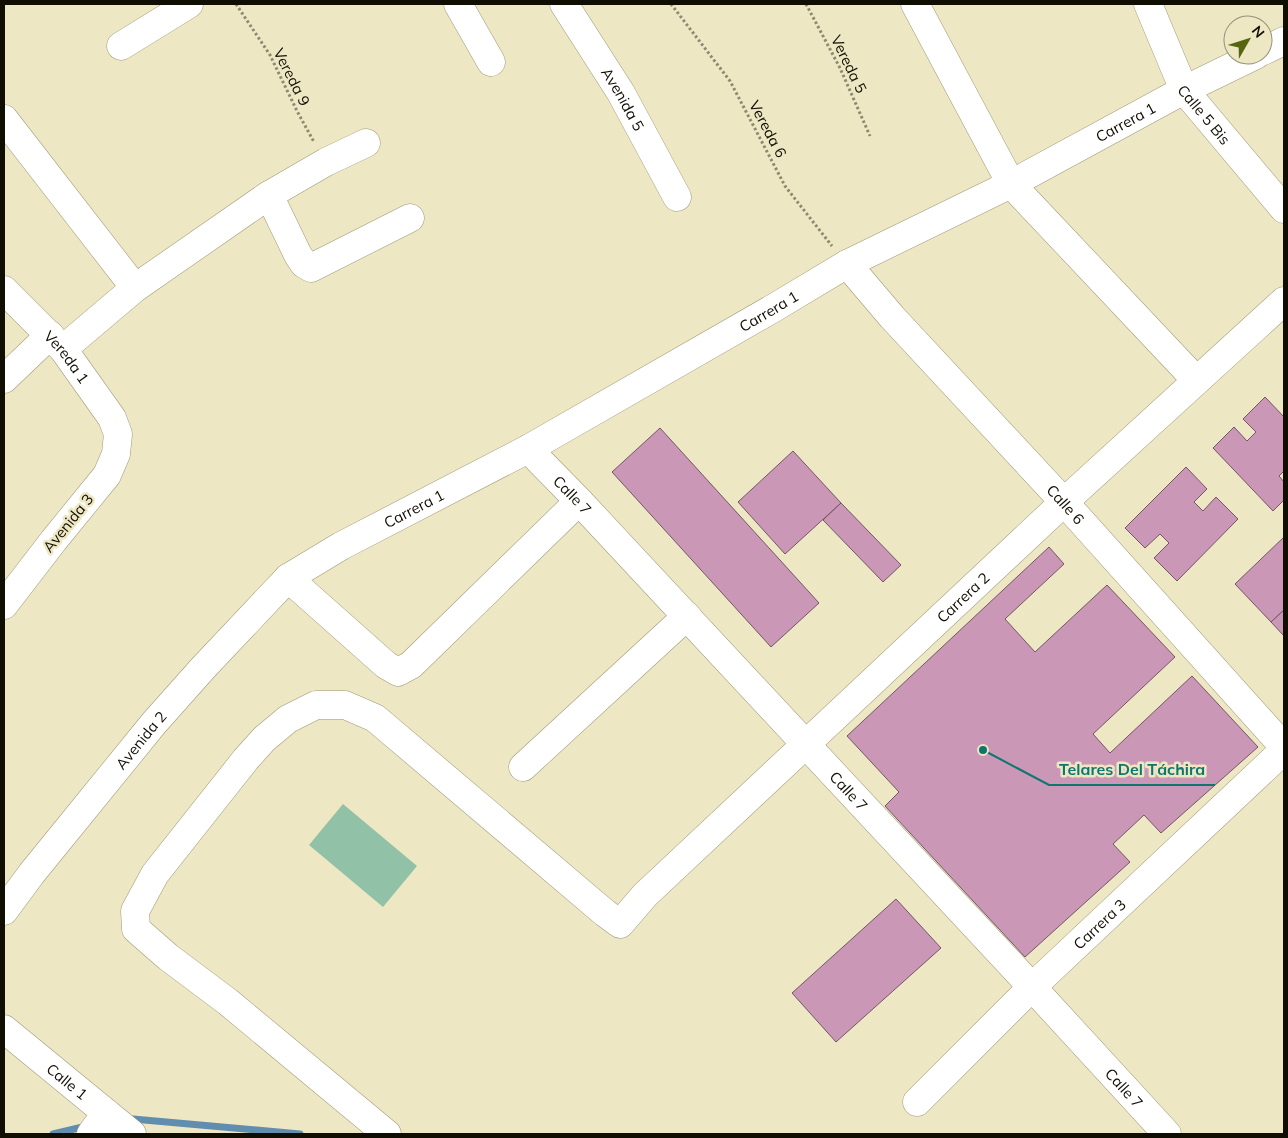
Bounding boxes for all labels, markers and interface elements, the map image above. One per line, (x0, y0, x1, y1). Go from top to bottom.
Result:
north arrow (1223, 15, 1273, 65)
text: N (1248, 22, 1268, 42)
street label: Vereda 5 (827, 32, 871, 96)
street label: Vereda 9 (269, 45, 315, 109)
street label: Avenida 5 (598, 64, 649, 134)
street label: Calle 5 Bis (1174, 80, 1235, 148)
street label: Vereda 6 (745, 97, 791, 161)
street label: Carrera 1 (1092, 98, 1159, 146)
street label: Carrera 1 (736, 286, 802, 335)
street label: Vereda 1 (40, 326, 94, 387)
street label: Calle 7 (549, 471, 596, 518)
street label: Calle 6 (1043, 480, 1089, 528)
street label: Carrera 1 (380, 485, 447, 532)
street label: Avenida 3 (39, 490, 97, 556)
street label: Carrera 2 (932, 568, 993, 626)
street label: Avenida 2 (111, 707, 170, 773)
callout: Telares Del Táchira (1049, 754, 1215, 785)
text: Telares Del Táchira (1059, 759, 1205, 779)
street label: Calle 7 (826, 767, 872, 815)
street label: Carrera 3 (1069, 894, 1130, 953)
street label: Calle 1 (43, 1059, 92, 1103)
street label: Calle 7 (1102, 1064, 1148, 1112)

